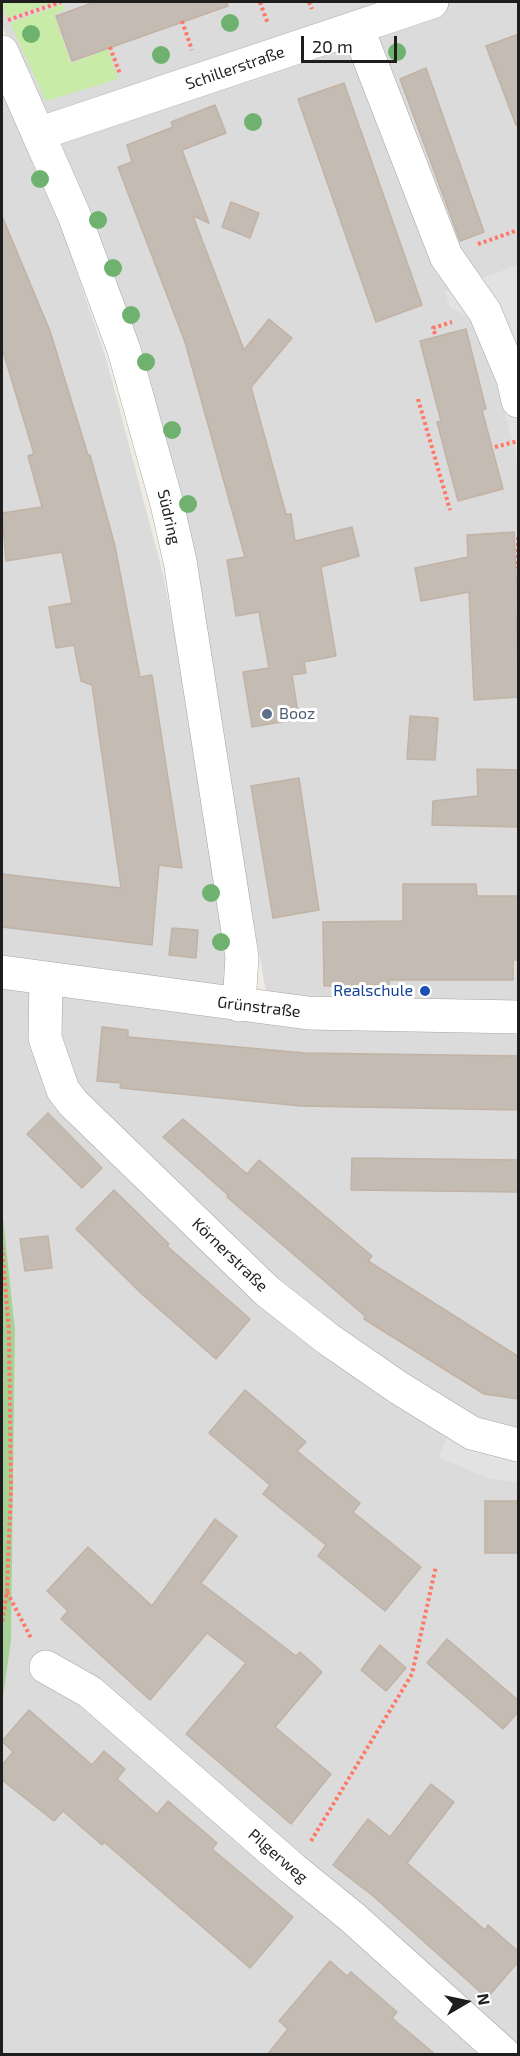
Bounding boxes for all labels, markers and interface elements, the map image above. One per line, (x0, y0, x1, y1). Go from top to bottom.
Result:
scale bar (304, 24, 400, 62)
text: 20 m (312, 35, 353, 57)
street label: Schillerstraße (183, 42, 287, 94)
street label: Südring (153, 488, 185, 546)
place label: Booz (279, 704, 315, 724)
marker: Booz (260, 707, 274, 721)
place label: Realschule (333, 981, 413, 1001)
marker: Realschule (418, 984, 432, 998)
street label: Grünstraße (216, 992, 302, 1022)
street label: Körnerstraße (188, 1214, 272, 1296)
street label: Pilgerweg (244, 1825, 312, 1887)
north arrow (436, 1972, 496, 2032)
text: N (474, 1992, 495, 2006)

